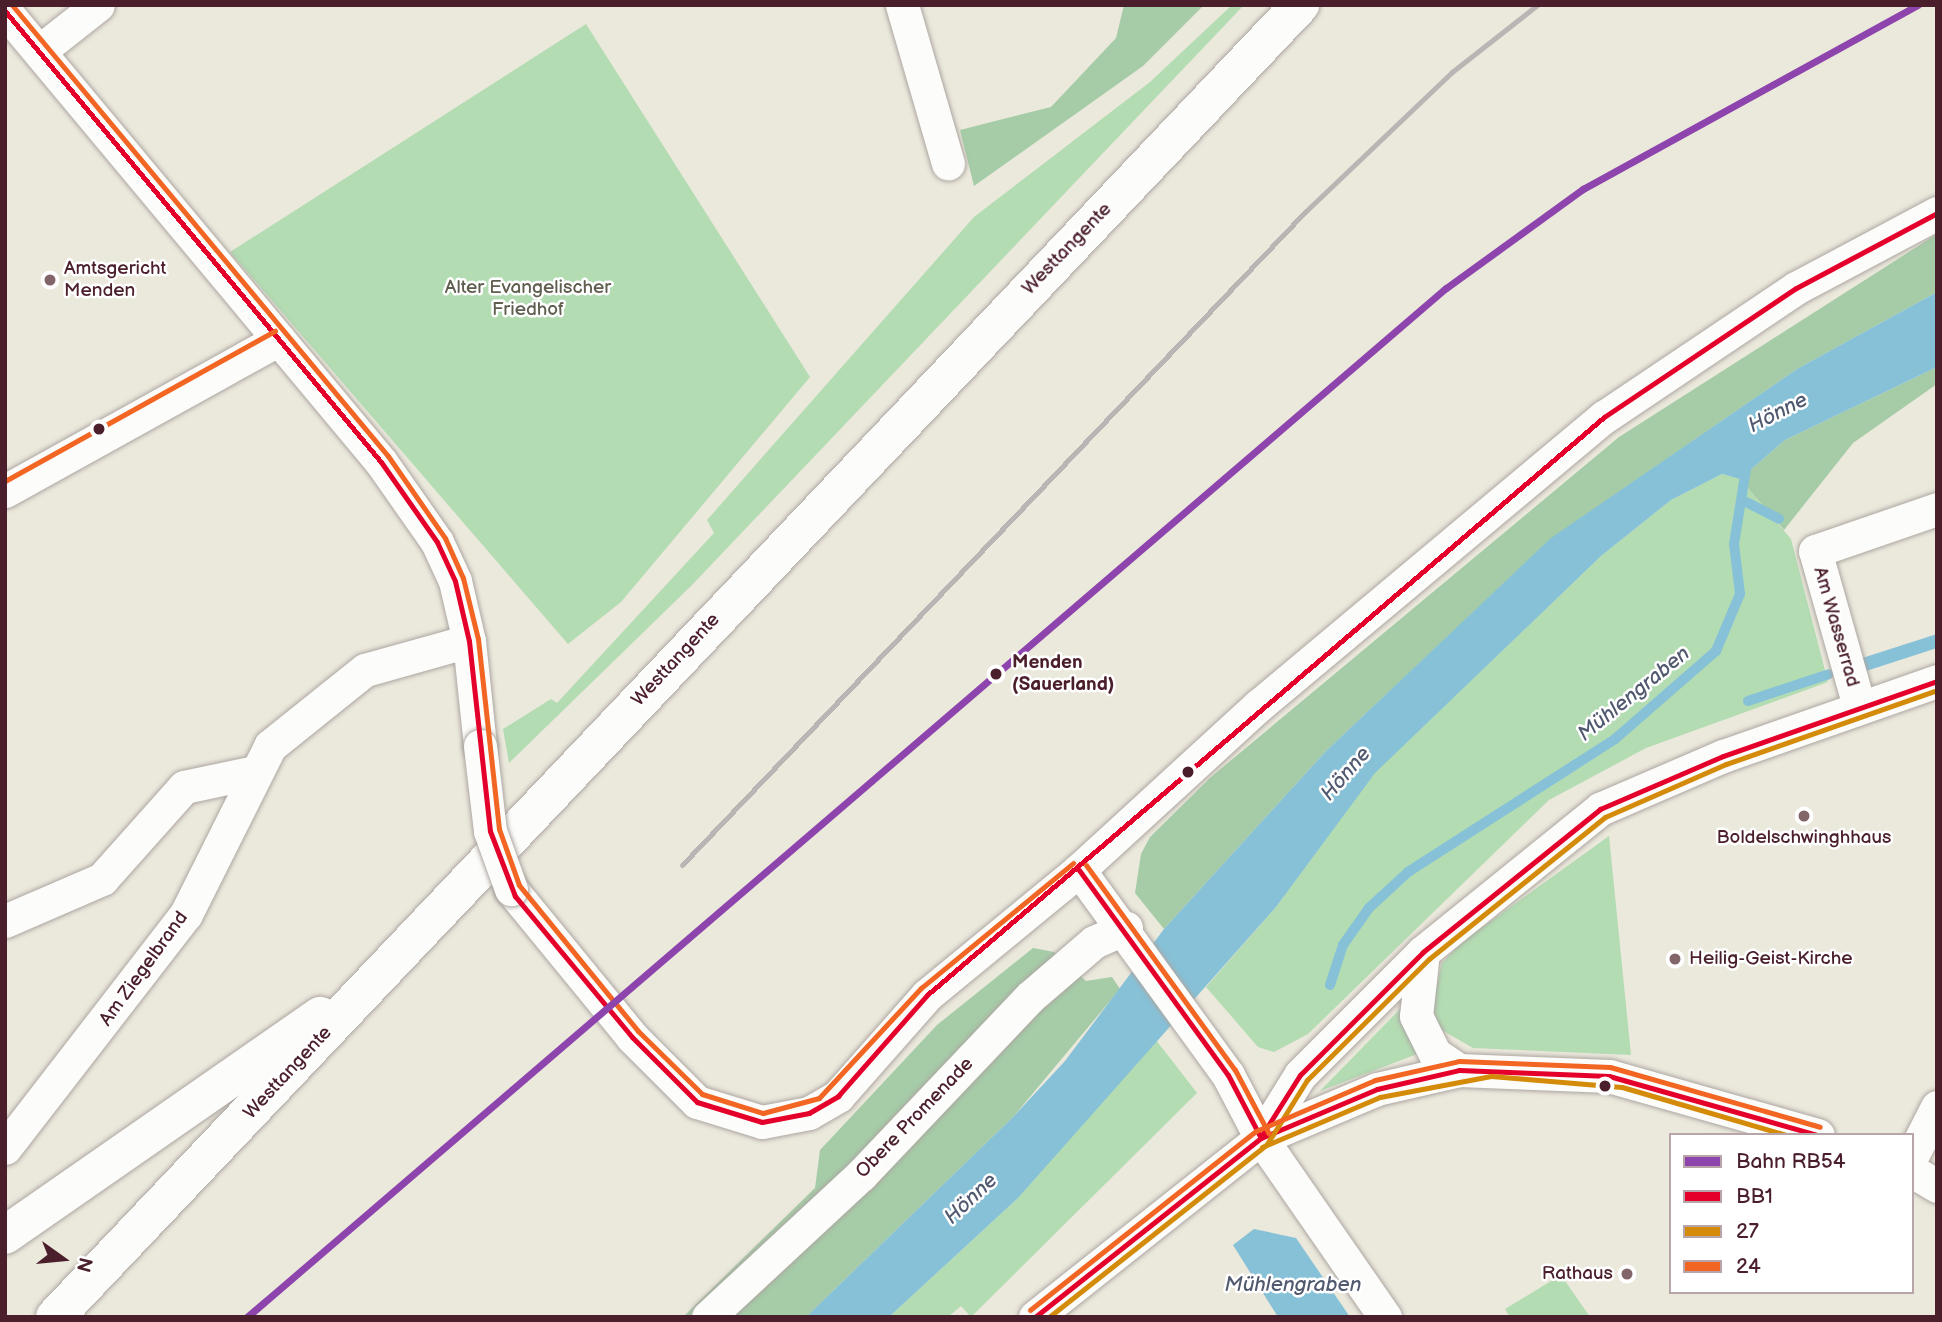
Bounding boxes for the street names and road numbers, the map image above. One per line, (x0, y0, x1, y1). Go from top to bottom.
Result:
street label: Westtangente (1017, 198, 1117, 300)
street label: Am Wasserrad (1808, 564, 1864, 690)
street label: Westtangente (627, 609, 725, 711)
street label: Am Ziegelbrand (95, 907, 193, 1031)
street label: Westtangente (239, 1022, 337, 1124)
street label: Obere Promenade (852, 1053, 978, 1183)

